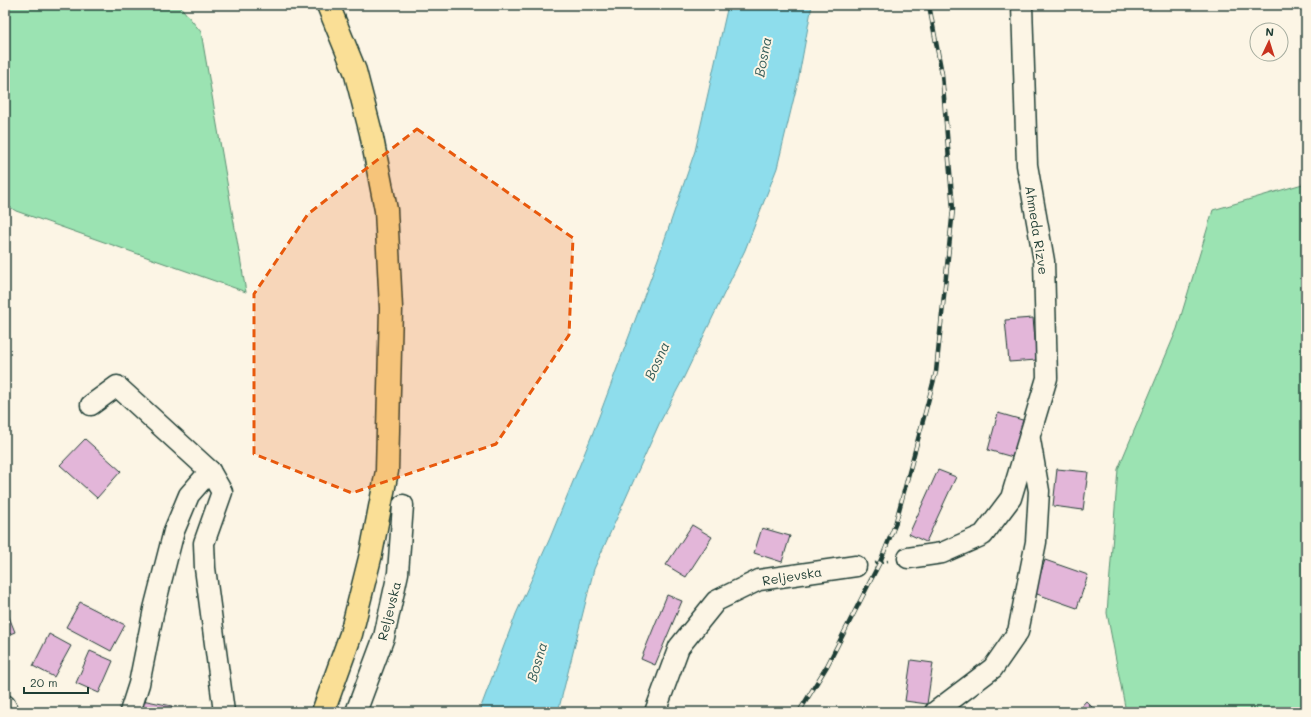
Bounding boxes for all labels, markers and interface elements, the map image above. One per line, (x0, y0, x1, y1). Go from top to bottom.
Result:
north arrow (1249, 22, 1289, 62)
text: N (1265, 24, 1274, 39)
water label: Bosna (749, 35, 776, 78)
street label: Ahmeda Rizve (1022, 184, 1053, 276)
water label: Bosna (639, 339, 674, 383)
street label: Reljevska (761, 562, 823, 589)
street label: Reljevska (373, 580, 404, 642)
water label: Bosna (522, 640, 551, 684)
scale bar (24, 669, 88, 695)
text: 20 m (30, 674, 58, 690)

